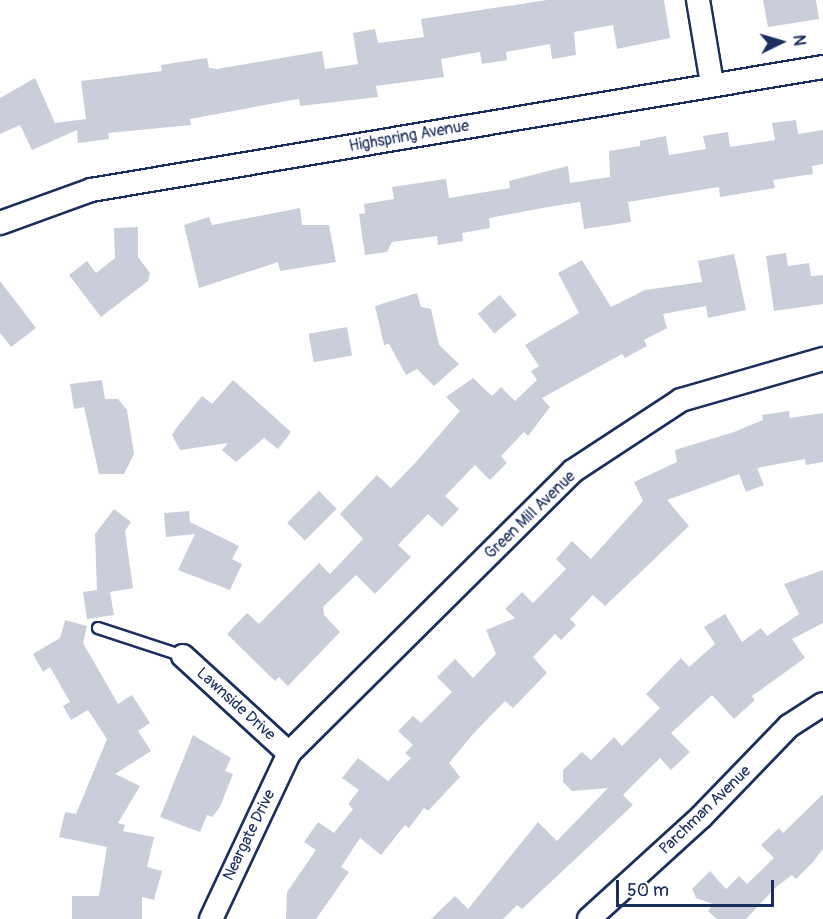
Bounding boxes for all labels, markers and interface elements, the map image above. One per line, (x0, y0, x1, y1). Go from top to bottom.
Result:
north arrow (751, 12, 811, 72)
text: N (788, 34, 809, 47)
street label: Highspring Avenue (347, 116, 471, 156)
street label: Green Mill Avenue (481, 467, 579, 563)
street label: Lawnside Drive (193, 664, 279, 744)
street label: Parchman Avenue (655, 761, 755, 859)
street label: Neargate Drive (219, 786, 279, 884)
scale bar (619, 868, 776, 906)
text: 50 m (627, 879, 669, 902)

